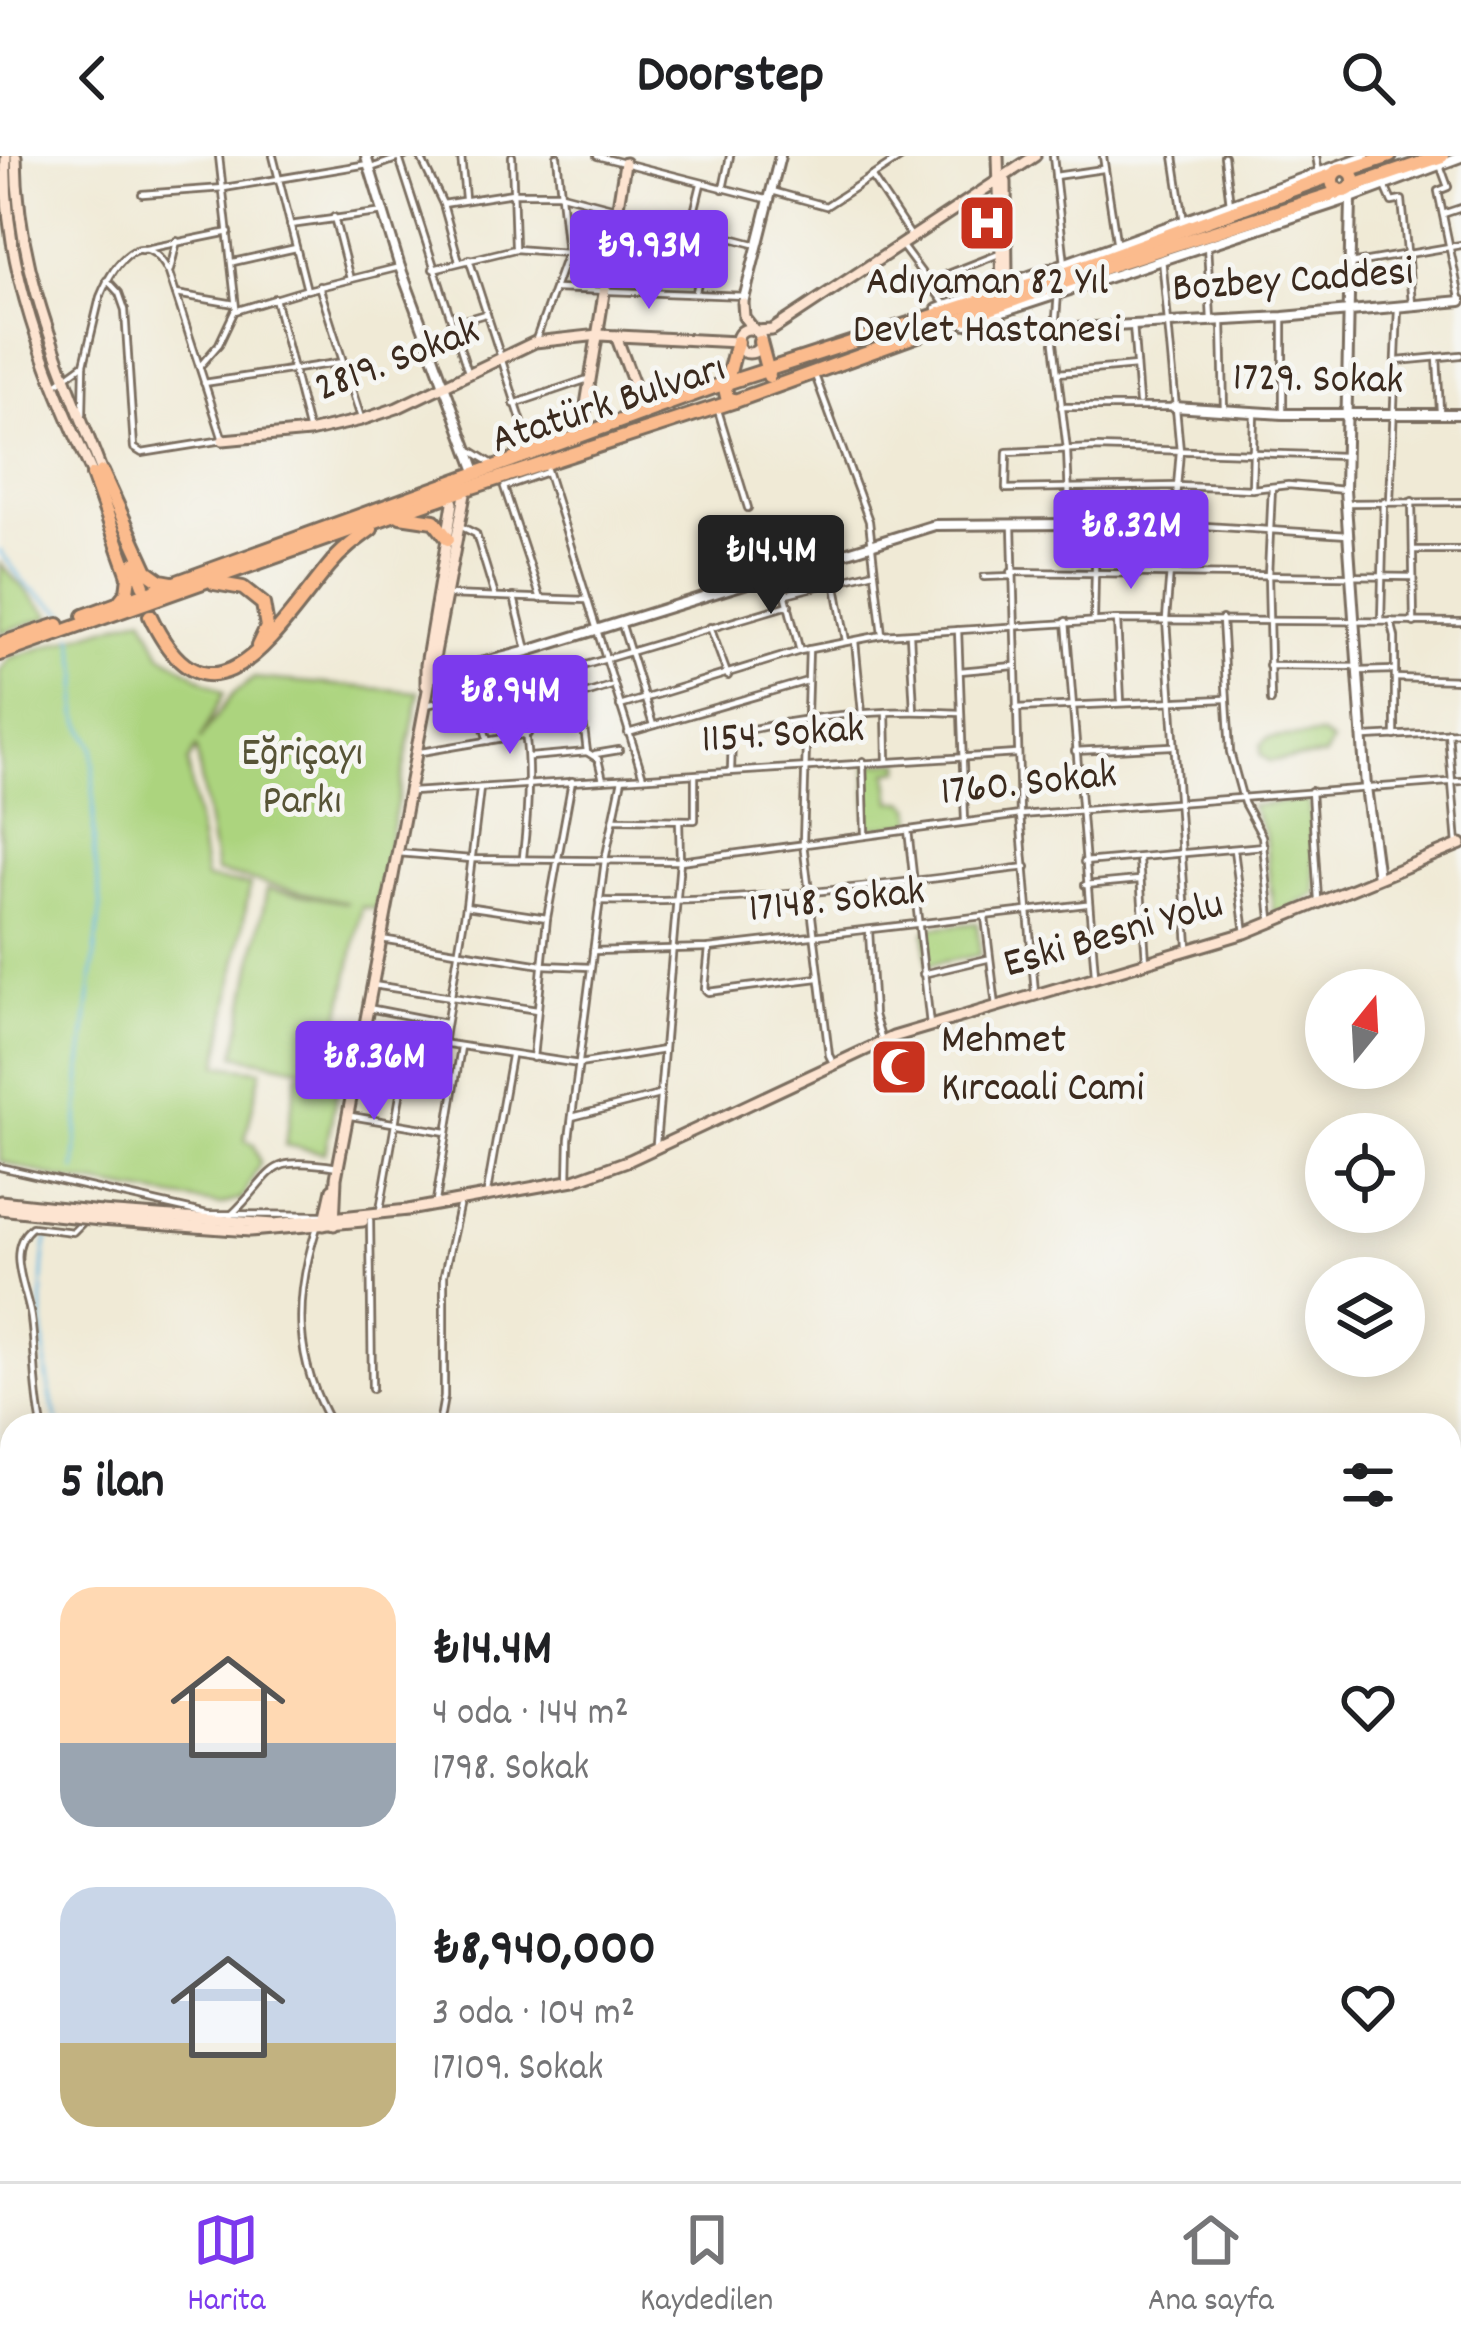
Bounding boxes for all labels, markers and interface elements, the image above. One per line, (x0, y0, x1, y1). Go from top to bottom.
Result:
text: Doorstep (637, 40, 824, 117)
icon: back (60, 45, 126, 111)
icon: search (1335, 45, 1401, 111)
hospital icon: Adıyaman 82 Yıl Devlet Hastanesi (956, 192, 1018, 254)
pin: ₺9.93M (551, 210, 747, 312)
text: ₺9.93M (597, 221, 701, 276)
street label: Bozbey Caddesi (1170, 245, 1416, 321)
place label: Adıyaman 82 Yıl Devlet Hastanesi (853, 255, 1121, 363)
street label: 2819. Sokak (307, 303, 489, 421)
street label: Atatürk Bulvarı (484, 341, 734, 473)
street label: 1729. Sokak (1232, 351, 1404, 413)
pin: ₺8.32M (1033, 490, 1229, 592)
text: ₺8.32M (1080, 501, 1182, 556)
pin: ₺14.4M (673, 515, 869, 617)
text: ₺14.4M (725, 526, 817, 581)
pin: ₺8.94M (412, 655, 608, 757)
text: ₺8.94M (460, 666, 560, 721)
street label: 1154. Sokak (699, 701, 867, 773)
park label: Eğriçayı Parkı (241, 726, 363, 834)
street label: 1760. Sokak (938, 747, 1120, 825)
street label: 17148. Sokak (746, 864, 928, 942)
street label: Eski Besni Yolu (997, 877, 1231, 997)
north arrow (1305, 969, 1425, 1089)
map controls (1305, 969, 1425, 1377)
place label: Mehmet Kırcaali Cami (941, 1013, 1144, 1121)
pin: ₺8.36M (276, 1021, 472, 1123)
text: ₺8.36M (322, 1032, 426, 1087)
mosque icon: Mehmet Kırcaali Cami (868, 1036, 930, 1098)
button: locate (1305, 1113, 1425, 1233)
button: layers (1305, 1257, 1425, 1377)
text: 5 ilan (60, 1449, 164, 1521)
icon: filters (1335, 1452, 1401, 1518)
text: ₺14.4M (432, 1616, 552, 1688)
icon: home (156, 1635, 300, 1779)
icon: heart (1335, 1674, 1401, 1740)
text: 4 oda · 144 m² (432, 1688, 629, 1743)
text: 1798. Sokak (432, 1743, 589, 1798)
text: ₺8,940,000 (432, 1916, 656, 1988)
icon: home (156, 1935, 300, 2079)
icon: heart (1335, 1974, 1401, 2040)
text: 3 oda · 104 m² (432, 1988, 635, 2043)
text: 17109. Sokak (432, 2043, 603, 2098)
tab: Harita (187, 2207, 266, 2326)
tab: Kaydedilen (640, 2207, 773, 2326)
tab: Ana sayfa (1148, 2207, 1274, 2326)

